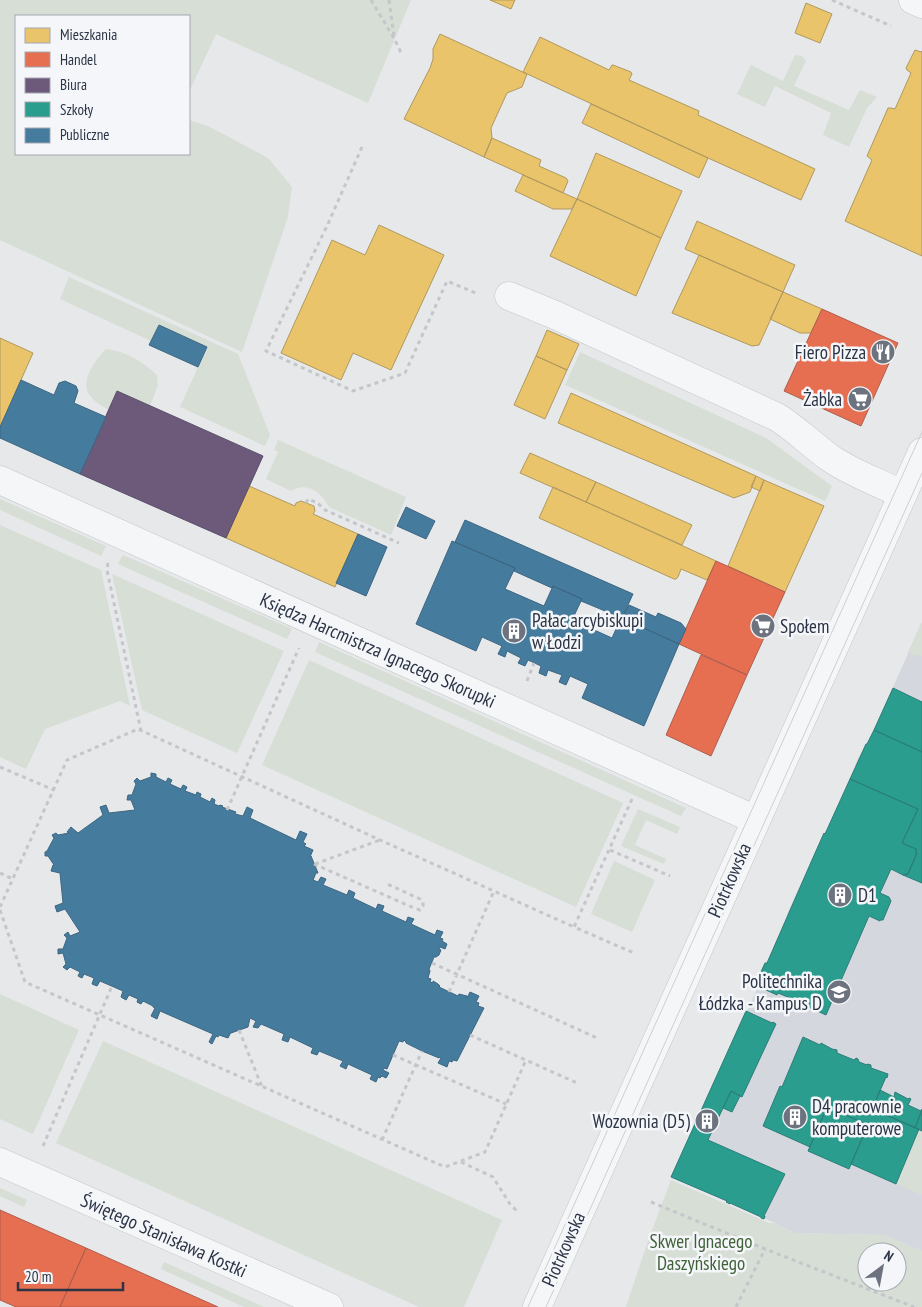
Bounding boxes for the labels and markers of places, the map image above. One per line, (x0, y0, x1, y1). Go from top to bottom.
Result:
restaurant icon: Fiero Pizza (870, 339, 896, 365)
place label: Fiero Pizza (795, 340, 866, 364)
supermarket icon: Żabka (847, 386, 873, 412)
place label: Żabka (803, 387, 842, 411)
place label: Pałac arcybiskupi w Łodzi (532, 608, 643, 654)
supermarket icon: Społem (750, 613, 776, 639)
place label: Społem (780, 614, 829, 638)
building icon: Pałac arcybiskupi w Łodzi (501, 618, 527, 644)
building icon: D1 (827, 882, 853, 908)
place label: D1 (858, 883, 877, 907)
place label: Politechnika Łódzka - Kampus D (699, 969, 822, 1015)
school or university icon: Politechnika Łódzka - Kampus D (826, 979, 852, 1005)
place label: D4 pracownie komputerowe (812, 1094, 902, 1140)
building icon: D4 pracownie komputerowe (782, 1104, 808, 1130)
building icon: Wozownia (D5) (694, 1108, 720, 1134)
place label: Wozownia (D5) (593, 1109, 691, 1133)

